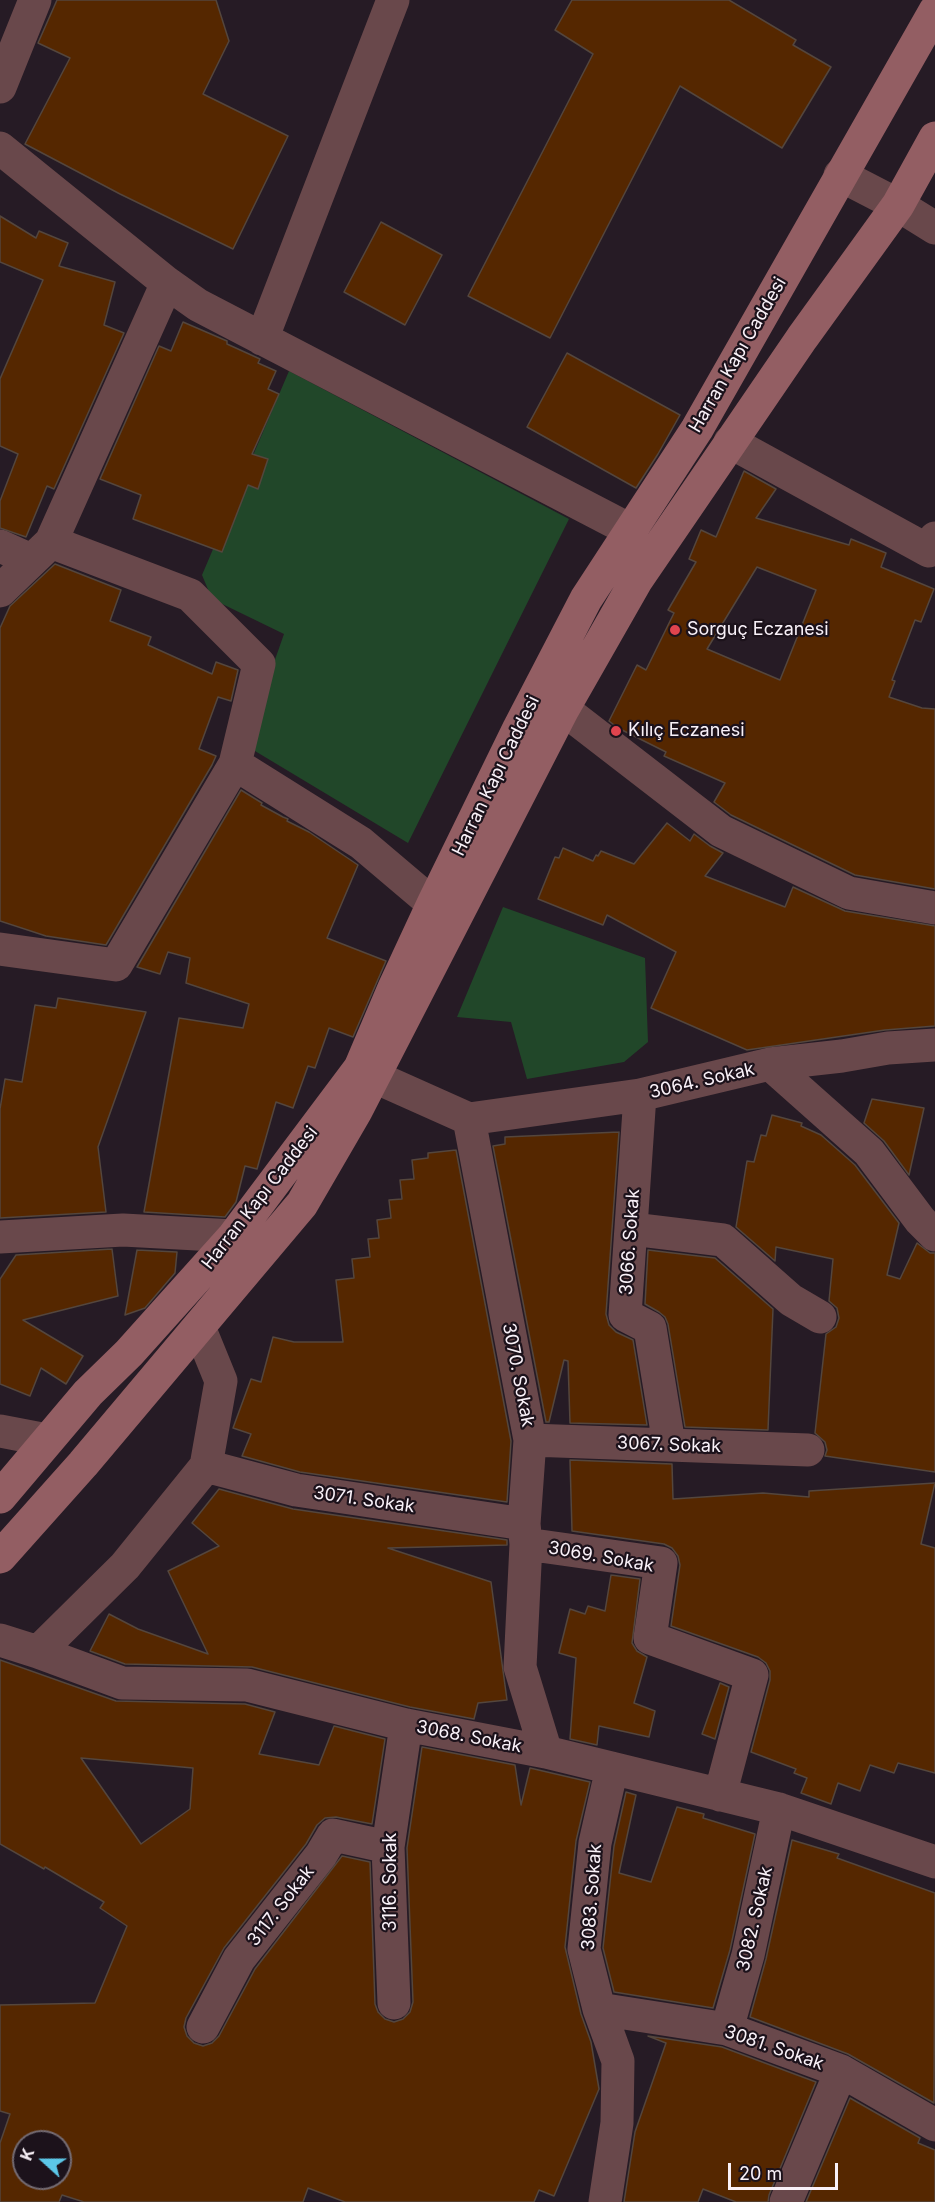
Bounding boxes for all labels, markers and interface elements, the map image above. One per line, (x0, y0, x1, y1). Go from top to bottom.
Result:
street label: Harran Kapı Caddesi (685, 274, 791, 436)
place label: Sorguç Eczanesi (687, 619, 829, 641)
marker: Sorguç Eczanesi (668, 623, 682, 637)
street label: Harran Kapı Caddesi (448, 692, 544, 860)
place label: Kılıç Eczanesi (628, 720, 745, 742)
marker: Kılıç Eczanesi (609, 724, 623, 738)
street label: 3064. Sokak (647, 1058, 757, 1104)
street label: Harran Kapı Caddesi (197, 1122, 323, 1274)
street label: 3066. Sokak (616, 1188, 644, 1296)
street label: 3070. Sokak (497, 1321, 539, 1429)
street label: 3067. Sokak (617, 1432, 721, 1458)
street label: 3071. Sokak (312, 1482, 416, 1518)
street label: 3069. Sokak (547, 1537, 655, 1577)
street label: 3068. Sokak (415, 1716, 523, 1758)
street label: 3116. Sokak (380, 1833, 402, 1931)
street label: 3083. Sokak (578, 1843, 606, 1951)
street label: 3117. Sokak (243, 1861, 319, 1951)
street label: 3082. Sokak (732, 1864, 778, 1974)
street label: 3081. Sokak (722, 2021, 826, 2075)
north arrow (12, 2130, 72, 2190)
text: K (16, 2145, 38, 2163)
scale bar (731, 2151, 840, 2189)
text: 20 m (739, 2163, 782, 2184)

